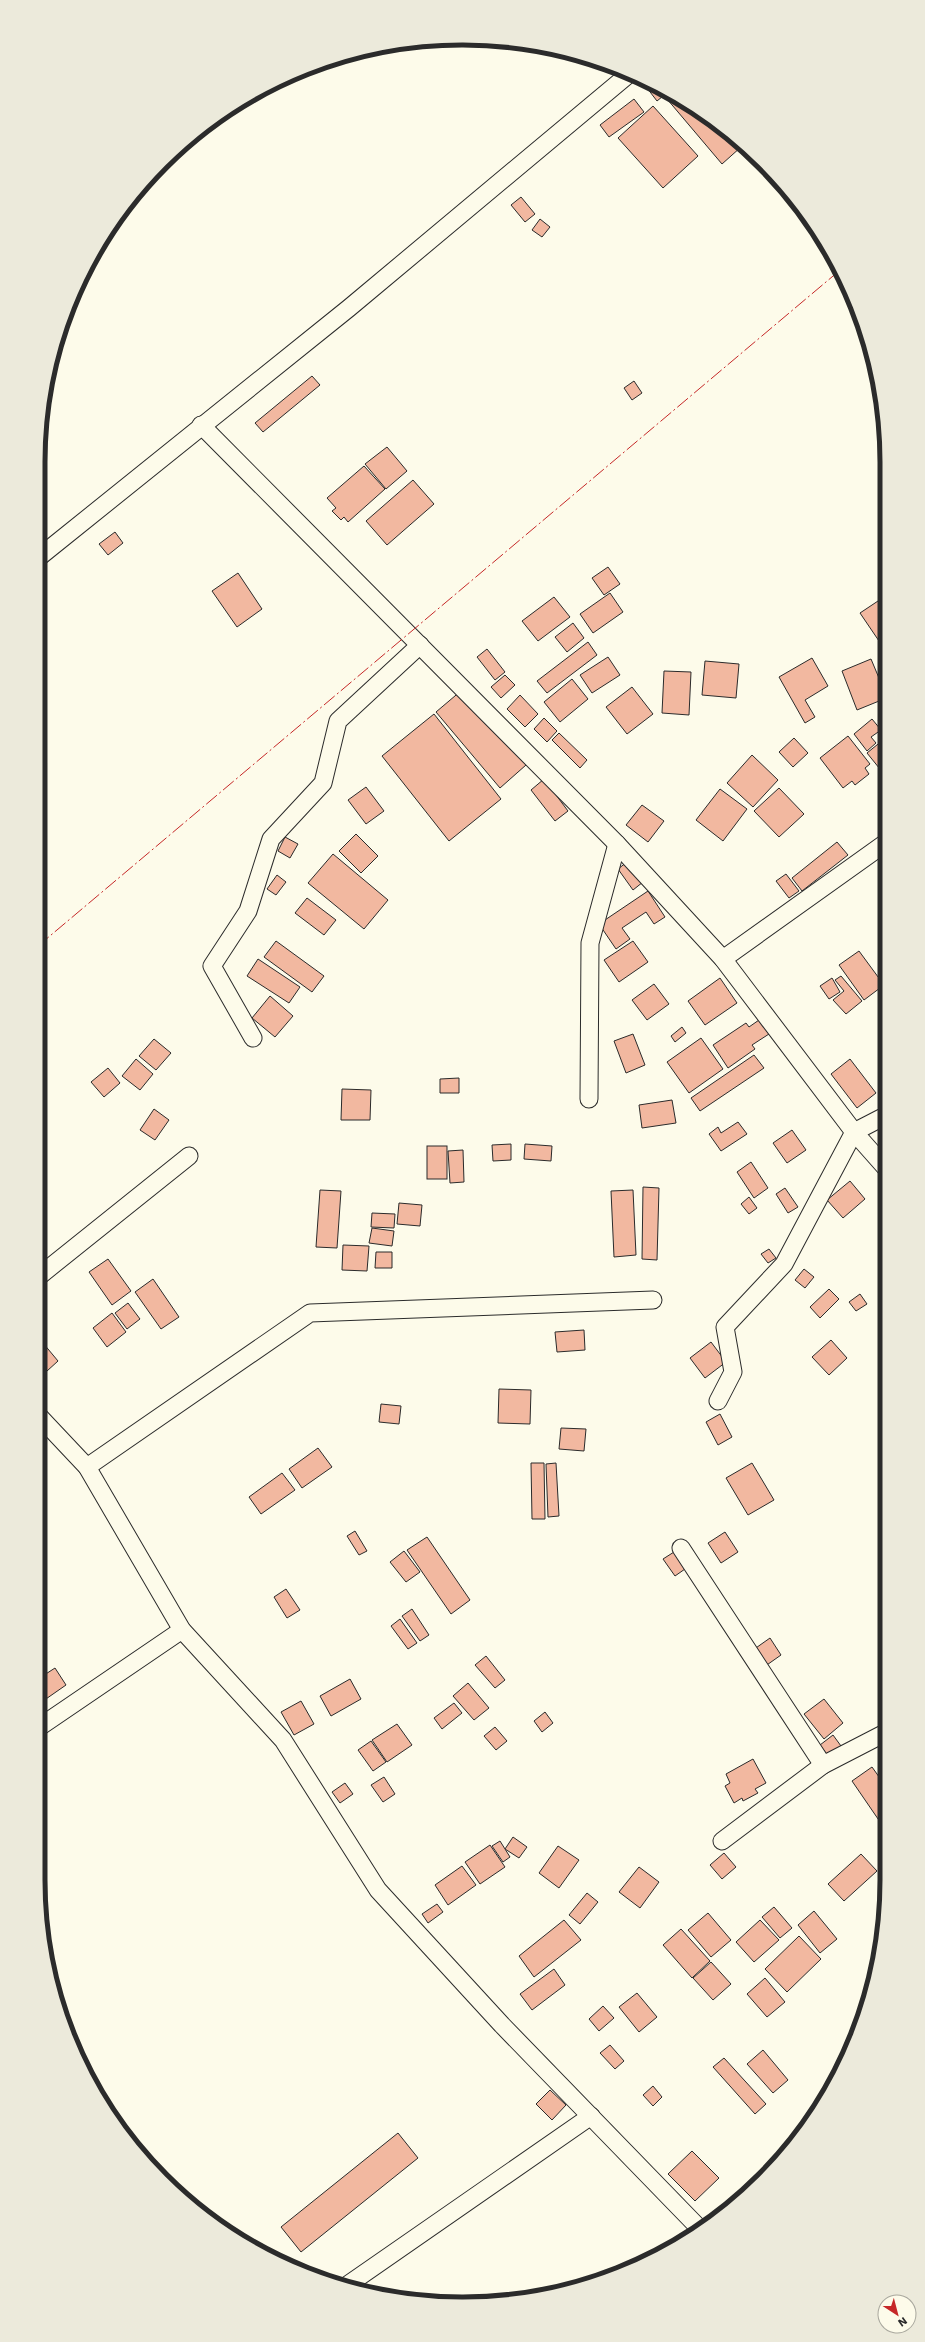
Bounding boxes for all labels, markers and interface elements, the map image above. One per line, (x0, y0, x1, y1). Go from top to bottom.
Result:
north arrow (877, 2294, 917, 2334)
text: N (895, 2314, 910, 2329)

